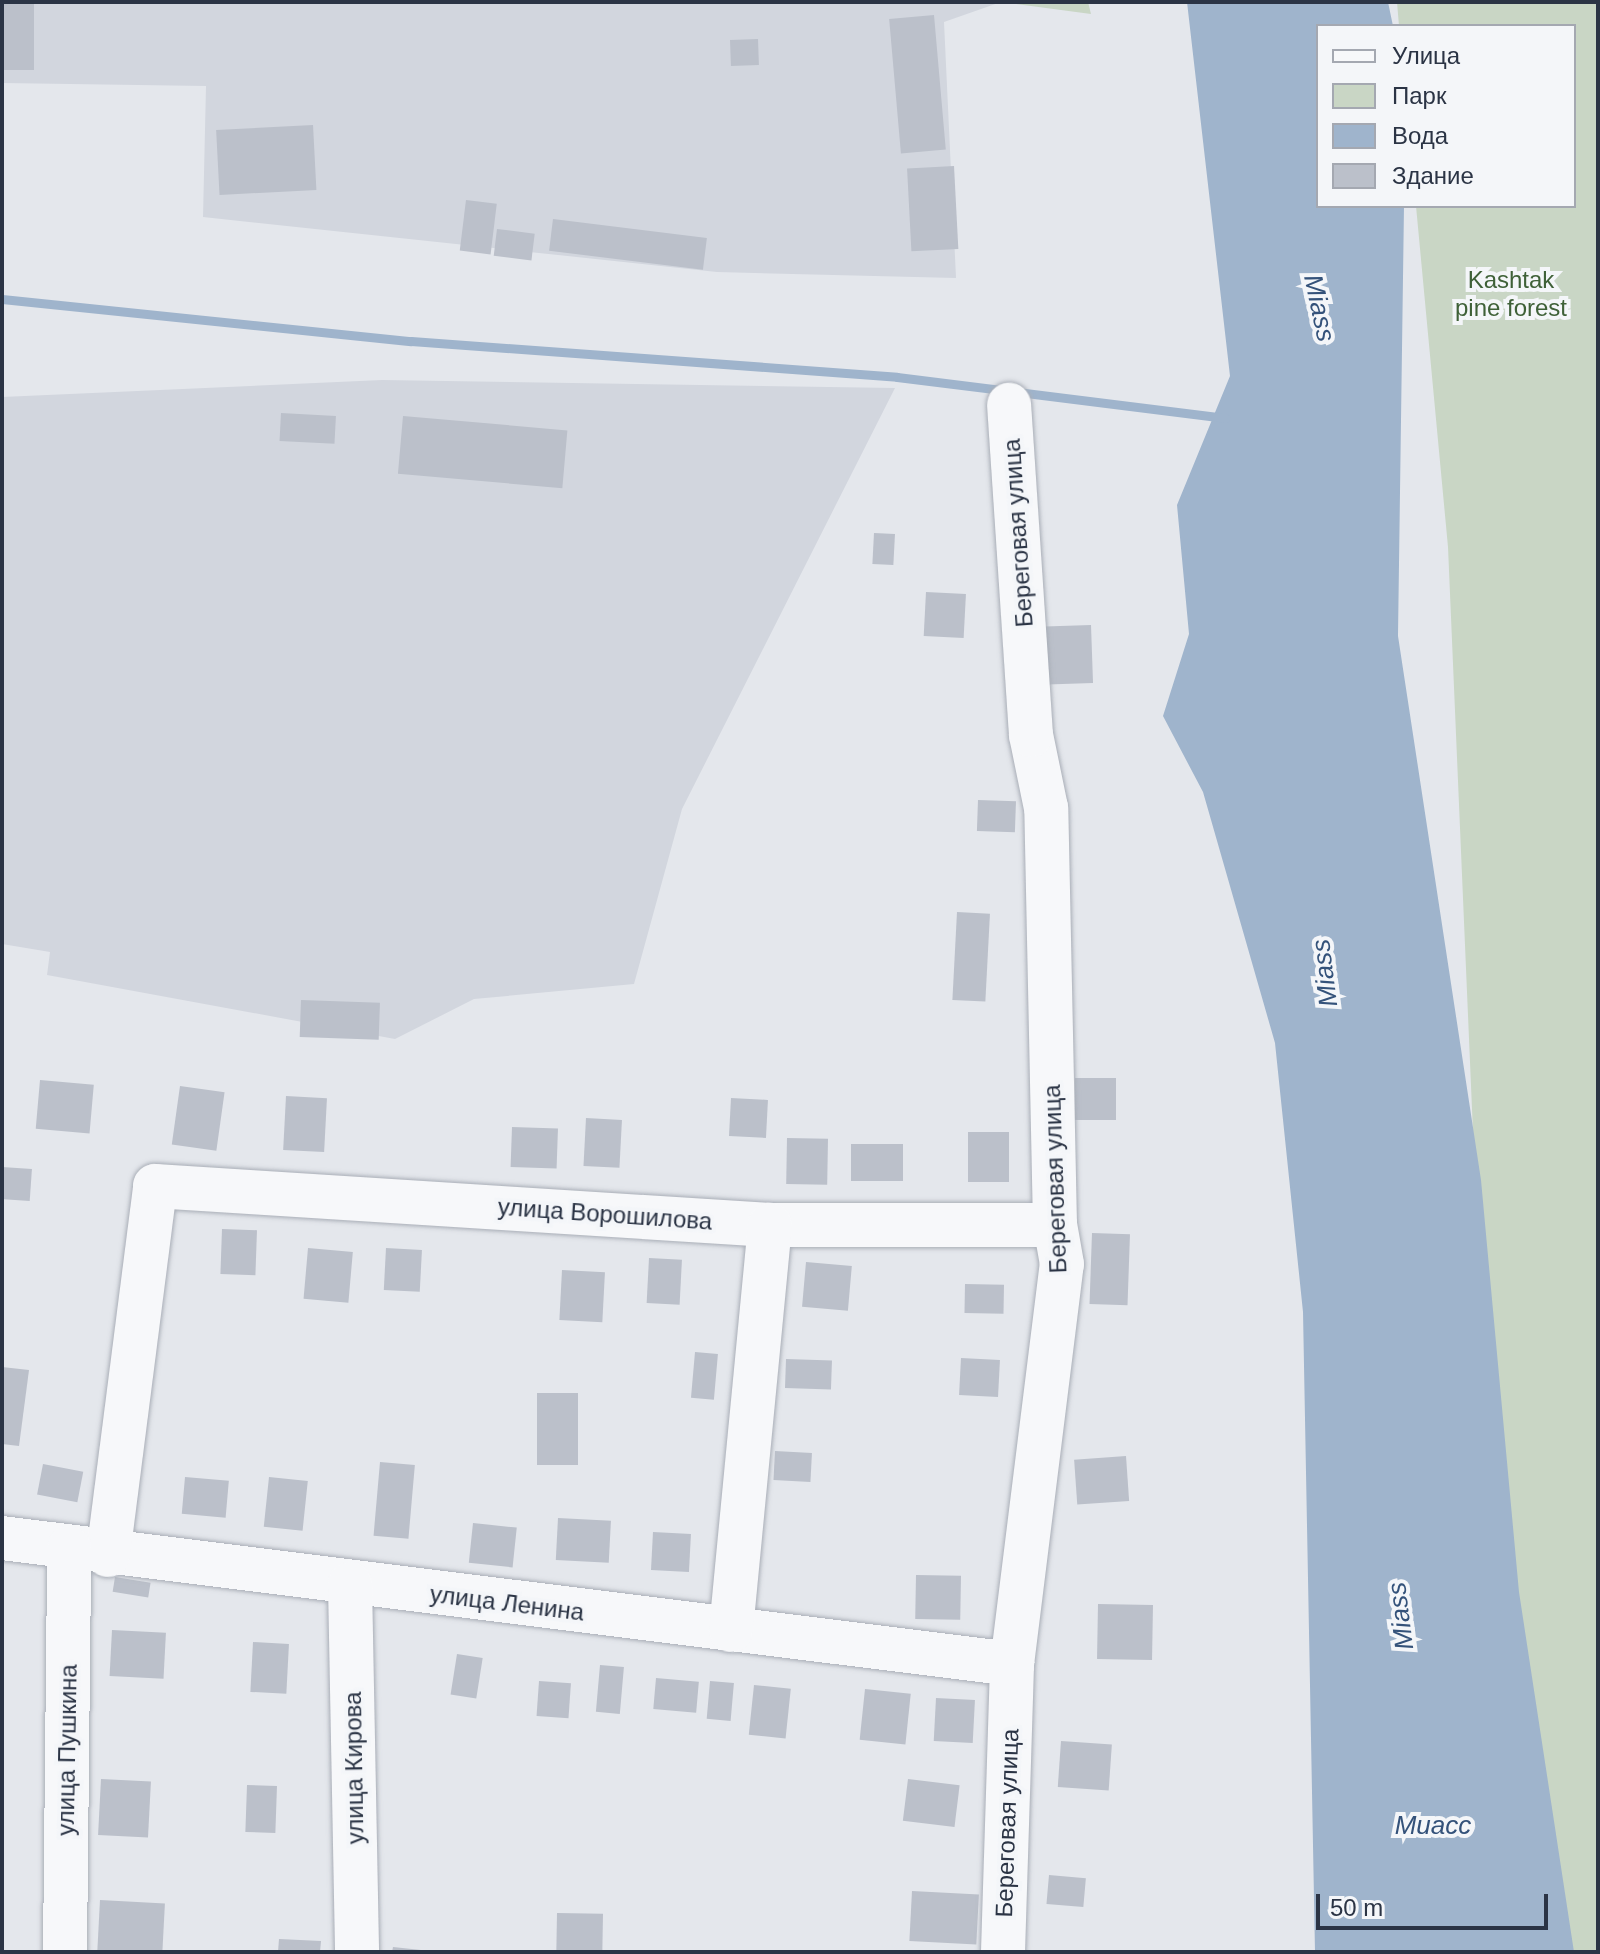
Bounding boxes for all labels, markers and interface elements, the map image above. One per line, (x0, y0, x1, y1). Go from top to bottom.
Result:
legend (1316, 24, 1576, 208)
text: Улица (1392, 42, 1460, 69)
text: Парк (1392, 82, 1446, 109)
text: Вода (1392, 122, 1448, 149)
text: Здание (1392, 162, 1474, 189)
park label: Kashtak pine forest (1455, 266, 1567, 322)
water label: Miass (1297, 272, 1341, 344)
street label: Береговая улица (997, 438, 1039, 628)
water label: Miass (1305, 937, 1345, 1009)
street label: Береговая улица (1037, 1084, 1073, 1274)
street label: улица Ворошилова (497, 1192, 713, 1236)
street label: улица Ленина (428, 1579, 586, 1627)
water label: Miass (1381, 1580, 1421, 1652)
street label: улица Пушкина (51, 1664, 83, 1836)
street label: улица Кирова (338, 1691, 370, 1845)
street label: Береговая улица (989, 1728, 1025, 1918)
water label: Миасс (1395, 1810, 1471, 1842)
scale bar (1320, 1878, 1552, 1928)
text: 50 m (1330, 1894, 1383, 1921)

